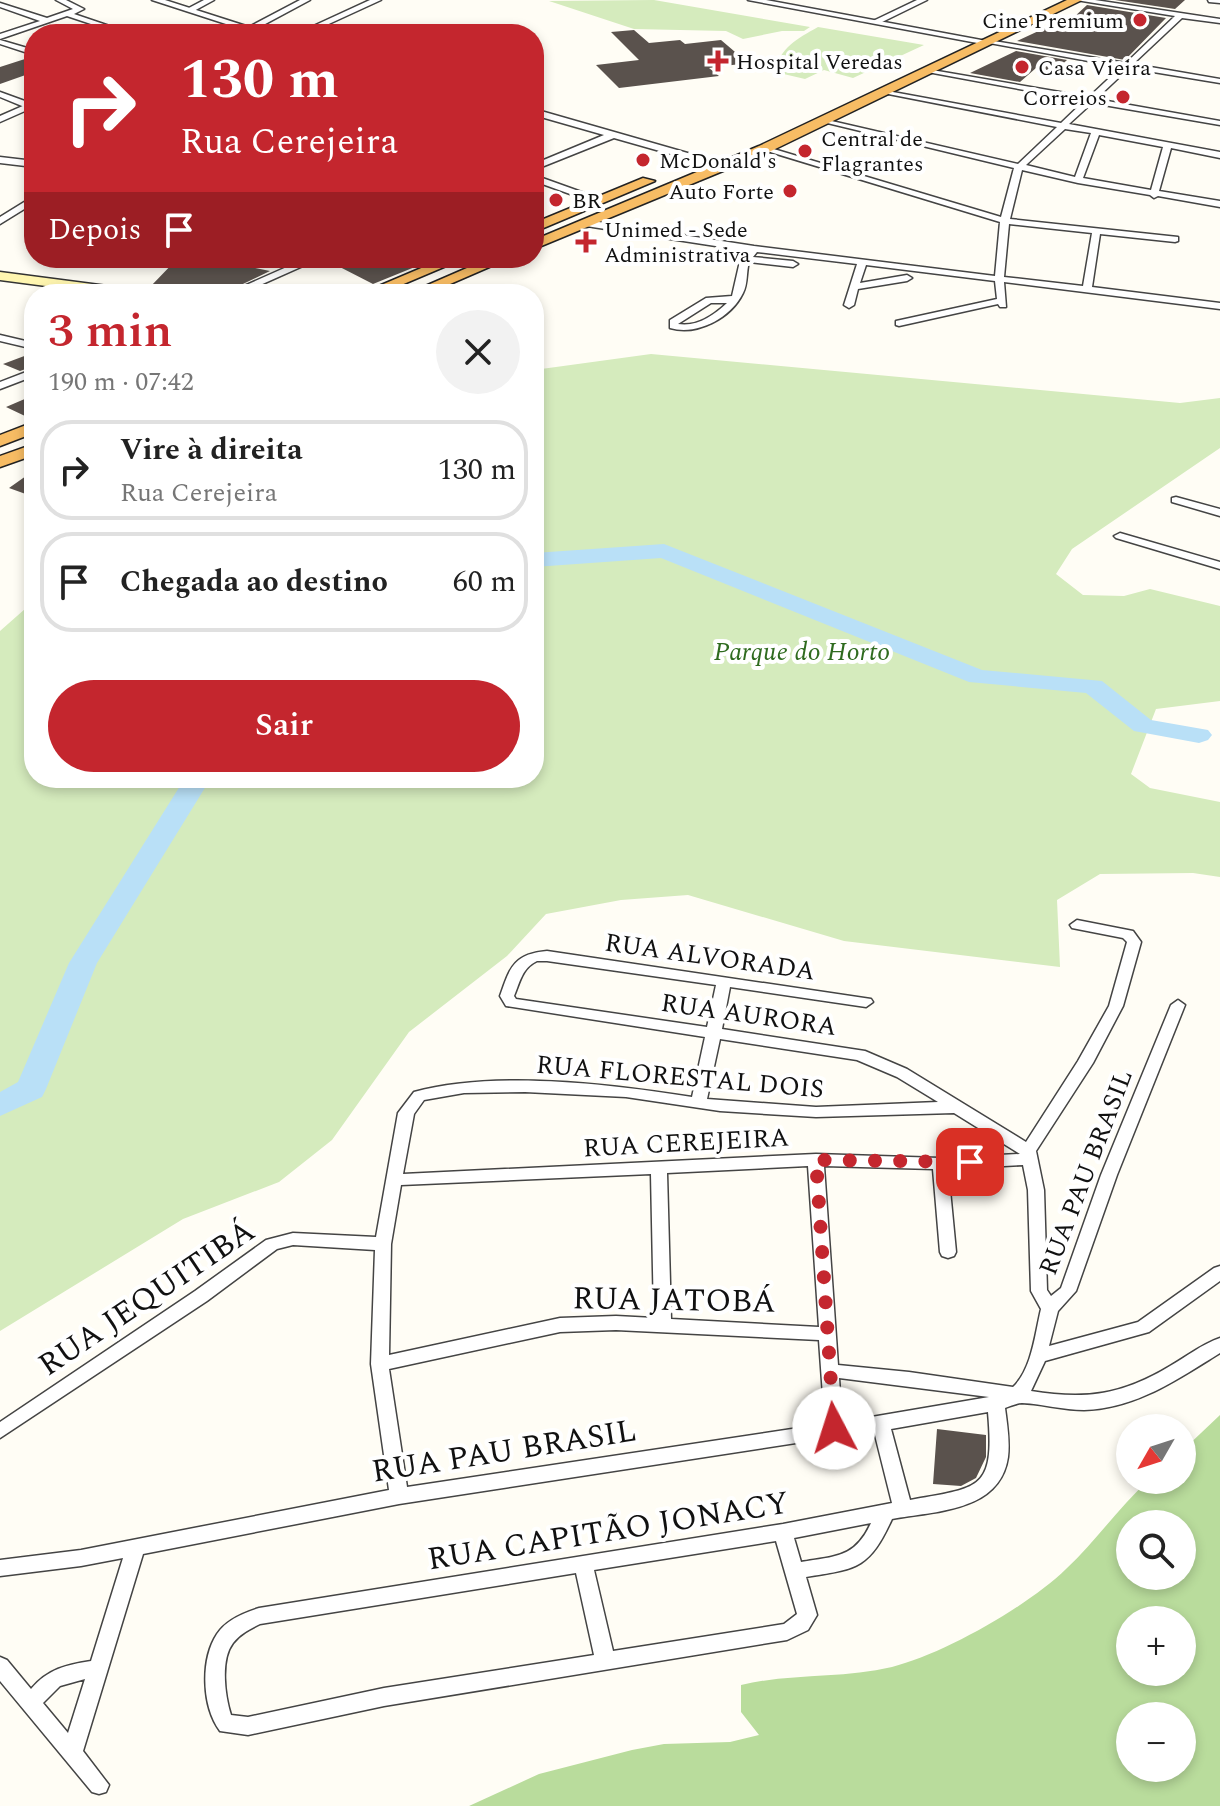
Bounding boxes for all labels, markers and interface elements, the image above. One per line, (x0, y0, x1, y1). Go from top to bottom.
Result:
place label: Cine Premium (982, 5, 1124, 38)
marker: Cine Premium (1131, 11, 1149, 29)
text: 130 m (180, 38, 339, 123)
place label: Hospital Veredas (736, 46, 903, 79)
marker: Hospital Veredas (707, 50, 729, 72)
place label: Casa Vieira (1038, 52, 1151, 85)
icon: right (48, 56, 152, 160)
marker: Casa Vieira (1013, 58, 1031, 76)
place label: Correios (1023, 82, 1107, 115)
marker: Correios (1114, 88, 1132, 106)
text: Rua Cerejeira (180, 115, 398, 170)
place label: Central de Flagrantes (821, 123, 923, 181)
marker: Central de Flagrantes (796, 142, 814, 160)
place label: McDonald's (659, 145, 777, 178)
marker: McDonald's (634, 151, 652, 169)
place label: Auto Forte (669, 176, 774, 209)
marker: Auto Forte (781, 182, 799, 200)
place label: BR (572, 185, 601, 218)
marker: BR (547, 191, 565, 209)
text: Depois (48, 207, 141, 253)
icon: arrive (157, 208, 201, 252)
place label: Unimed - Sede Administrativa (604, 214, 751, 272)
marker: Unimed - Sede Administrativa (575, 231, 597, 253)
text: 3 min (48, 295, 173, 368)
button: close (436, 310, 520, 394)
text: 190 m · 07:42 (48, 362, 194, 402)
text: Vire à direita (120, 427, 303, 473)
text: 130 m (438, 447, 516, 493)
icon: right (52, 448, 96, 492)
text: Rua Cerejeira (120, 473, 278, 513)
text: Chegada ao destino (120, 559, 388, 605)
text: 60 m (453, 559, 516, 605)
icon: arrive (52, 560, 96, 604)
park label: Parque do Horto (714, 632, 890, 672)
button: Sair (48, 680, 520, 772)
street label: RUA ALVORADA (602, 922, 818, 992)
street label: RUA AURORA (658, 983, 839, 1047)
street label: RUA FLORESTAL DOIS (534, 1045, 825, 1109)
street label: RUA PAU BRASIL (1028, 1064, 1144, 1281)
street label: RUA CEREJEIRA (582, 1118, 790, 1168)
pin (936, 1128, 1004, 1196)
icon: arrive (948, 1140, 992, 1184)
street label: RUA JEQUITIBÁ (28, 1207, 265, 1389)
street label: RUA JATOBÁ (572, 1274, 776, 1327)
position arrow (792, 1386, 876, 1470)
street label: RUA PAU BRASIL (368, 1406, 640, 1497)
north arrow (1116, 1414, 1196, 1494)
map controls (1116, 1414, 1196, 1782)
street label: RUA CAPITÃO JONACY (424, 1479, 793, 1584)
button: search (1116, 1510, 1196, 1590)
button: + (1116, 1606, 1196, 1686)
button: − (1116, 1702, 1196, 1782)

